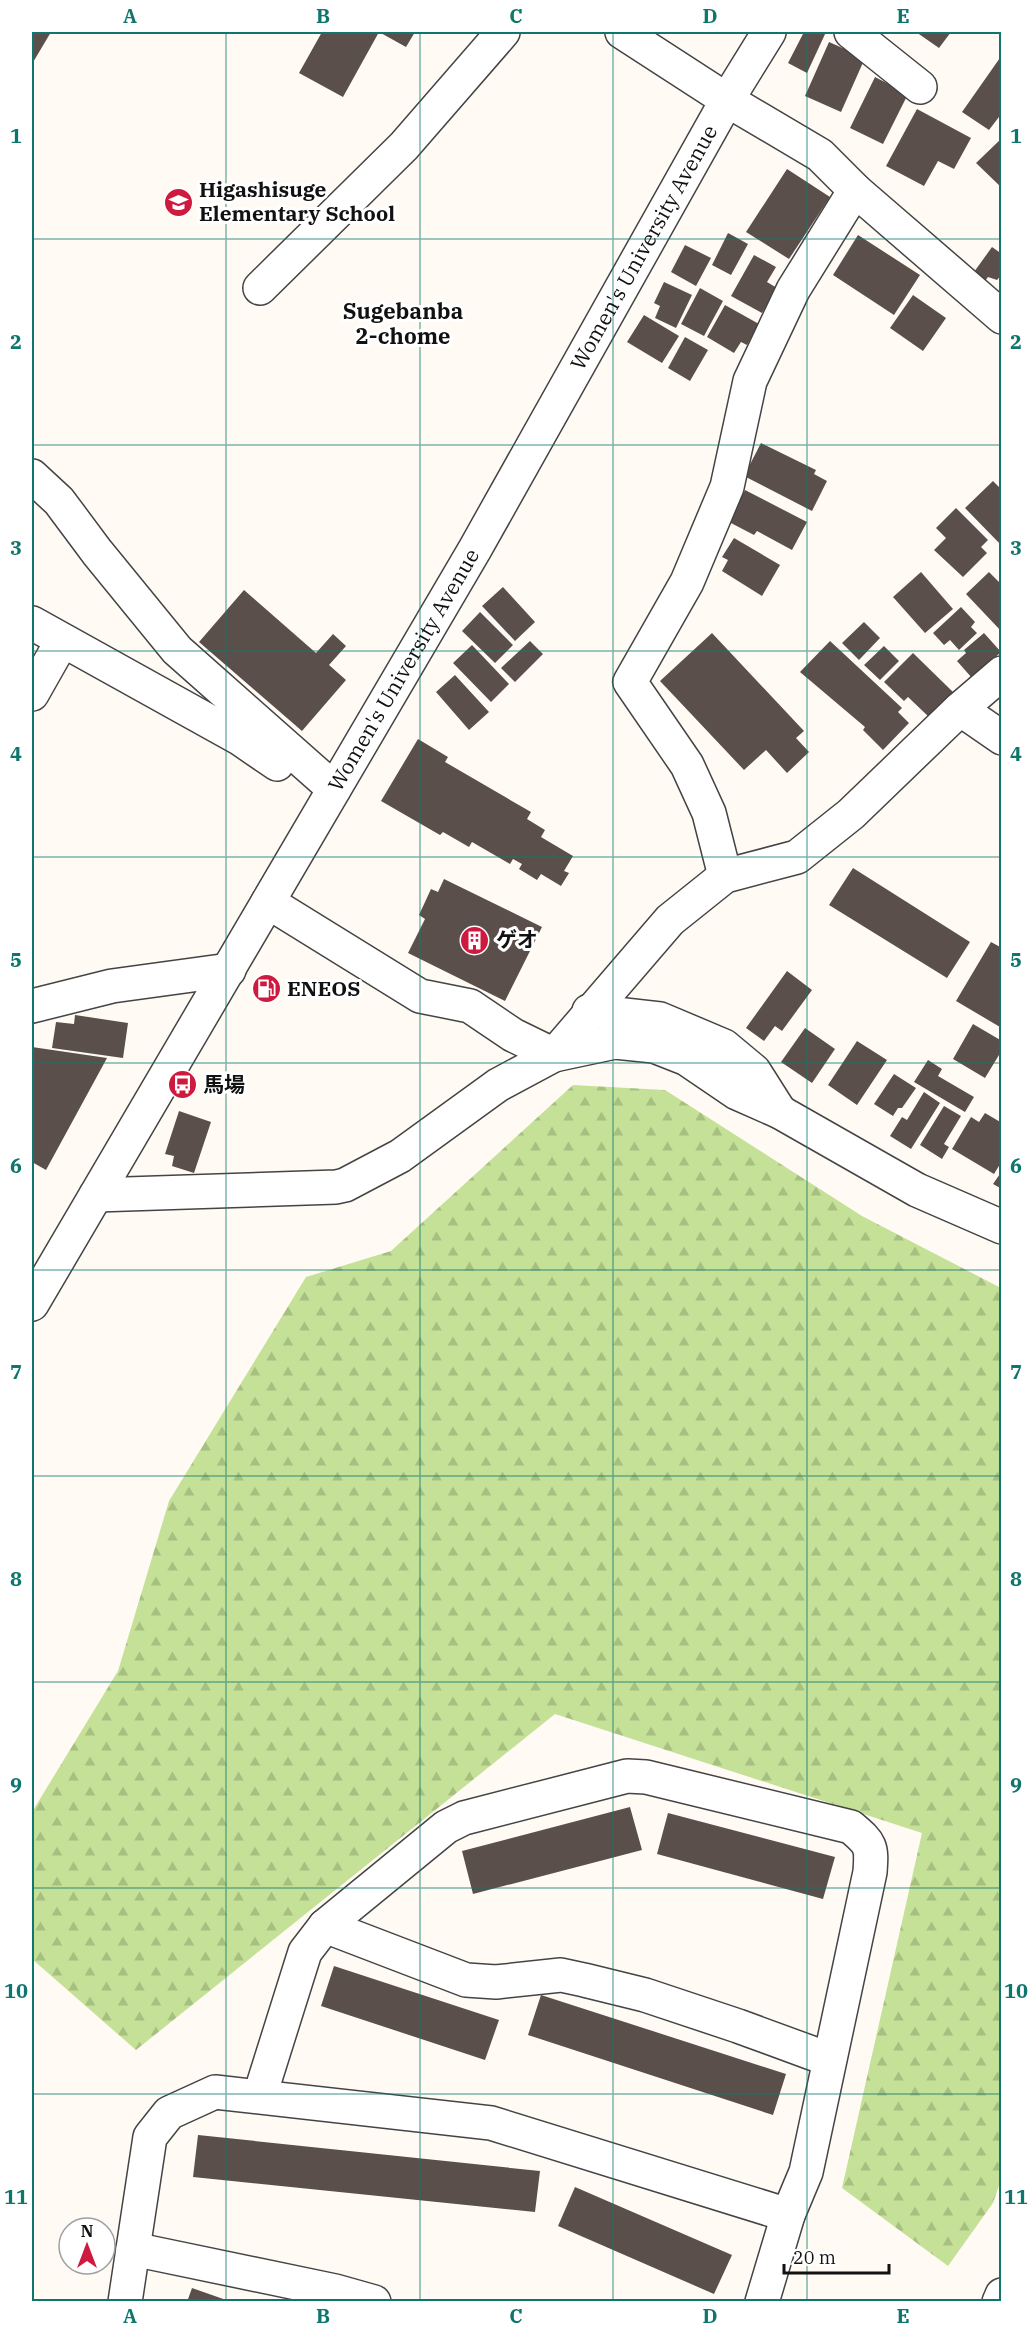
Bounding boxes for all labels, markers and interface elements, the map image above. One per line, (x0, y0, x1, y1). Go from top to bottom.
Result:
text: A (123, 2, 137, 29)
text: B (316, 2, 330, 29)
text: C (509, 2, 523, 29)
text: D (702, 2, 718, 29)
text: E (896, 2, 910, 29)
street label: Women's University Avenue (563, 120, 723, 375)
text: 1 (10, 122, 22, 149)
text: 1 (1010, 122, 1022, 149)
place label: Higashisuge Elementary School (199, 175, 395, 227)
school or university icon: Higashisuge Elementary School (162, 186, 194, 218)
district label: Sugebanba 2-chome (343, 296, 463, 350)
text: 2 (10, 328, 22, 355)
text: 2 (1010, 328, 1022, 355)
text: 3 (10, 534, 22, 561)
text: 3 (1010, 534, 1022, 561)
street label: Women's University Avenue (321, 543, 485, 796)
text: 4 (10, 740, 22, 767)
text: 4 (1010, 740, 1022, 767)
building icon: ゲオ (459, 924, 491, 956)
place label: ゲオ (496, 925, 538, 953)
text: 5 (10, 946, 22, 973)
text: 5 (1010, 946, 1022, 973)
fuel station icon: ENEOS (250, 973, 282, 1005)
place label: ENEOS (287, 974, 360, 1002)
bus stop icon: 馬場 (166, 1069, 198, 1101)
place label: 馬場 (203, 1070, 245, 1098)
text: 6 (10, 1152, 22, 1179)
text: 6 (1010, 1152, 1022, 1179)
text: 7 (10, 1358, 22, 1385)
text: 7 (1010, 1358, 1022, 1385)
text: 8 (10, 1565, 22, 1592)
text: 8 (1010, 1565, 1022, 1592)
text: 9 (10, 1771, 22, 1798)
text: 9 (1010, 1771, 1022, 1798)
text: 10 (4, 1977, 28, 2004)
text: 10 (1004, 1977, 1028, 2004)
text: 11 (4, 2183, 28, 2210)
text: 11 (1004, 2183, 1028, 2210)
north arrow (57, 2216, 117, 2276)
text: N (81, 2221, 93, 2241)
scale bar (784, 2237, 889, 2275)
text: 20 m (793, 2246, 836, 2269)
text: A (123, 2302, 137, 2329)
text: B (316, 2302, 330, 2329)
text: C (509, 2302, 523, 2329)
text: D (702, 2302, 718, 2329)
text: E (896, 2302, 910, 2329)

